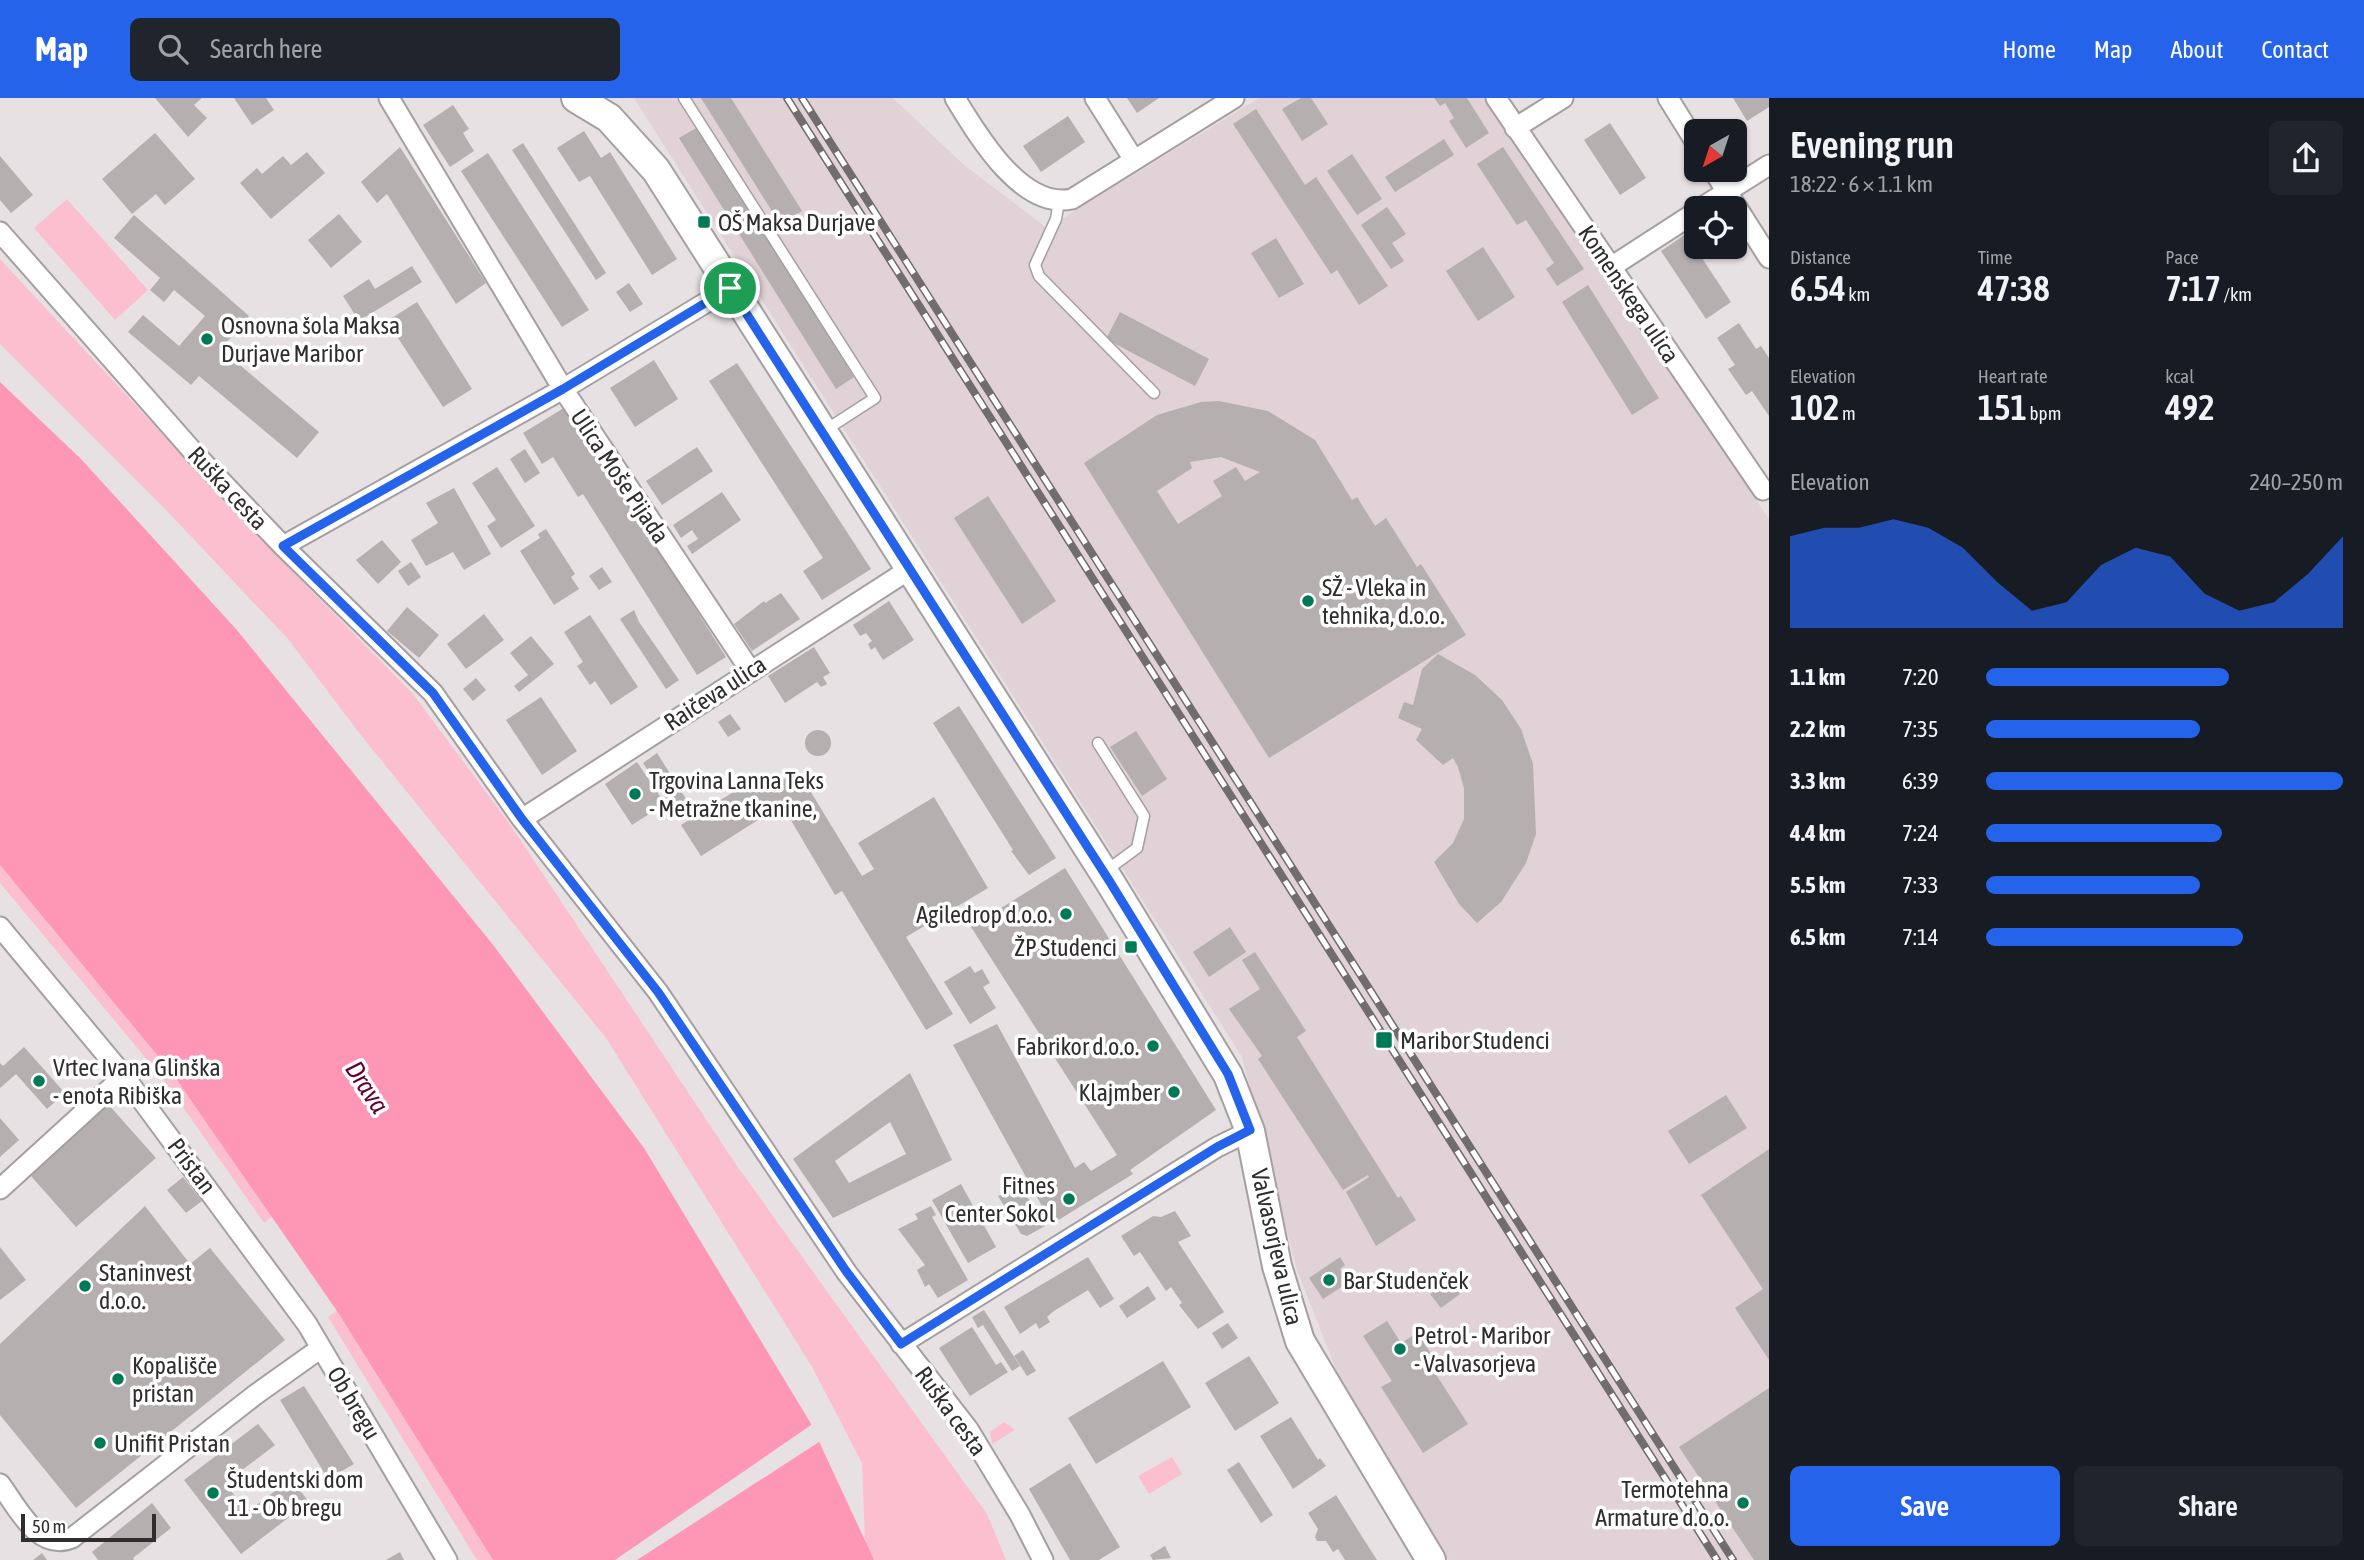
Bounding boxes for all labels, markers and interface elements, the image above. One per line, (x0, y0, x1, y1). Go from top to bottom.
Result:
search box (130, 18, 620, 81)
text: Map (35, 30, 88, 68)
icon: search (154, 30, 192, 68)
text: Search here (210, 34, 322, 64)
text: Home (2002, 36, 2056, 63)
text: Map (2094, 36, 2132, 63)
text: About (2170, 36, 2223, 63)
text: Contact (2261, 36, 2329, 63)
north arrow (1684, 119, 1746, 182)
map controls (1684, 119, 1747, 259)
button: share (2269, 121, 2343, 195)
text: Evening run (1790, 123, 1954, 166)
text: 18:22 · 6 × 1.1 km (1790, 171, 1933, 197)
button: locate (1684, 196, 1747, 259)
place label: OŠ Maksa Durjave (718, 209, 875, 236)
marker: OŠ Maksa Durjave (696, 214, 712, 230)
street label: Komenskega ulica (1573, 220, 1685, 368)
text: Distance (1790, 246, 1851, 268)
text: Time (1978, 246, 2012, 268)
text: Pace (2165, 246, 2199, 268)
pin (700, 258, 760, 318)
text: 6.54 (1790, 268, 1846, 308)
text: 47:38 (1978, 268, 2050, 308)
text: 7:17 (2165, 268, 2221, 308)
icon: arrive (711, 269, 749, 307)
text: km (1846, 283, 1870, 305)
text: /km (2221, 283, 2252, 305)
place label: Osnovna šola Maksa Durjave Maribor (221, 312, 400, 367)
marker: Osnovna šola Maksa Durjave Maribor (199, 331, 215, 347)
text: Elevation (1790, 365, 1856, 387)
text: Heart rate (1978, 365, 2048, 387)
text: kcal (2165, 365, 2194, 387)
text: 102 (1790, 387, 1839, 427)
text: 151 (1978, 387, 2027, 427)
text: 492 (2165, 387, 2215, 427)
text: m (1839, 402, 1856, 424)
text: bpm (2027, 402, 2061, 424)
street label: Ulica Moše Pijada (565, 404, 675, 548)
street label: Ruška cesta (183, 441, 273, 535)
text: Elevation (1790, 469, 1870, 495)
text: 240–250 m (2249, 469, 2343, 495)
place label: SŽ - Vleka in tehnika, d.o.o. (1322, 574, 1444, 629)
marker: SŽ - Vleka in tehnika, d.o.o. (1300, 593, 1316, 609)
street label: Raičeva ulica (659, 650, 771, 736)
text: 1.1 km (1790, 664, 1846, 690)
text: 7:20 (1902, 664, 1939, 690)
text: 2.2 km (1790, 716, 1846, 742)
text: 7:35 (1902, 716, 1939, 742)
place label: Trgovina Lanna Teks - Metražne tkanine, (649, 767, 824, 822)
text: 3.3 km (1790, 768, 1846, 794)
text: 6:39 (1902, 768, 1939, 794)
marker: Trgovina Lanna Teks - Metražne tkanine, (627, 786, 643, 802)
text: 4.4 km (1790, 820, 1846, 846)
text: 7:24 (1902, 820, 1939, 846)
text: 5.5 km (1790, 872, 1846, 898)
text: 7:33 (1902, 872, 1939, 898)
place label: Agiledrop d.o.o. (916, 901, 1052, 928)
marker: Agiledrop d.o.o. (1058, 906, 1074, 922)
text: 6.5 km (1790, 924, 1846, 950)
text: 7:14 (1902, 924, 1939, 950)
place label: ŽP Studenci (1014, 934, 1117, 961)
marker: ŽP Studenci (1123, 939, 1139, 955)
place label: Maribor Studenci (1400, 1027, 1550, 1054)
marker: Maribor Studenci (1374, 1030, 1394, 1050)
place label: Fabrikor d.o.o. (1016, 1033, 1139, 1060)
marker: Fabrikor d.o.o. (1145, 1038, 1161, 1054)
place label: Vrtec Ivana Glinška - enota Ribiška (53, 1054, 221, 1109)
water label: Drava (339, 1055, 395, 1119)
marker: Vrtec Ivana Glinška - enota Ribiška (31, 1073, 47, 1089)
place label: Klajmber (1079, 1079, 1161, 1106)
marker: Klajmber (1166, 1084, 1182, 1100)
street label: Pristan (162, 1133, 222, 1199)
street label: Valvasorjeva ulica (1246, 1166, 1308, 1328)
place label: Fitnes Center Sokol (945, 1172, 1056, 1227)
marker: Fitnes Center Sokol (1061, 1191, 1077, 1207)
place label: Staninvest d.o.o. (99, 1259, 192, 1314)
place label: Bar Studenček (1343, 1267, 1469, 1294)
marker: Bar Studenček (1321, 1272, 1337, 1288)
marker: Staninvest d.o.o. (77, 1278, 93, 1294)
place label: Petrol - Maribor - Valvasorjeva (1414, 1322, 1551, 1377)
marker: Petrol - Maribor - Valvasorjeva (1392, 1341, 1408, 1357)
place label: Kopališče pristan (132, 1352, 217, 1407)
street label: Ruška cesta (910, 1361, 992, 1461)
street label: Ob bregu (322, 1362, 386, 1444)
marker: Kopališče pristan (110, 1371, 126, 1387)
place label: Unifit Pristan (114, 1430, 230, 1457)
marker: Unifit Pristan (92, 1435, 108, 1451)
place label: Študentski dom 11 - Ob bregu (227, 1466, 363, 1521)
button: Save (1790, 1466, 2060, 1546)
button: Share (2074, 1466, 2343, 1546)
place label: Termotehna Armature d.o.o. (1595, 1476, 1729, 1531)
marker: Študentski dom 11 - Ob bregu (205, 1485, 221, 1501)
marker: Termotehna Armature d.o.o. (1735, 1495, 1751, 1511)
scale bar (21, 1511, 156, 1543)
text: 50 m (32, 1515, 66, 1537)

